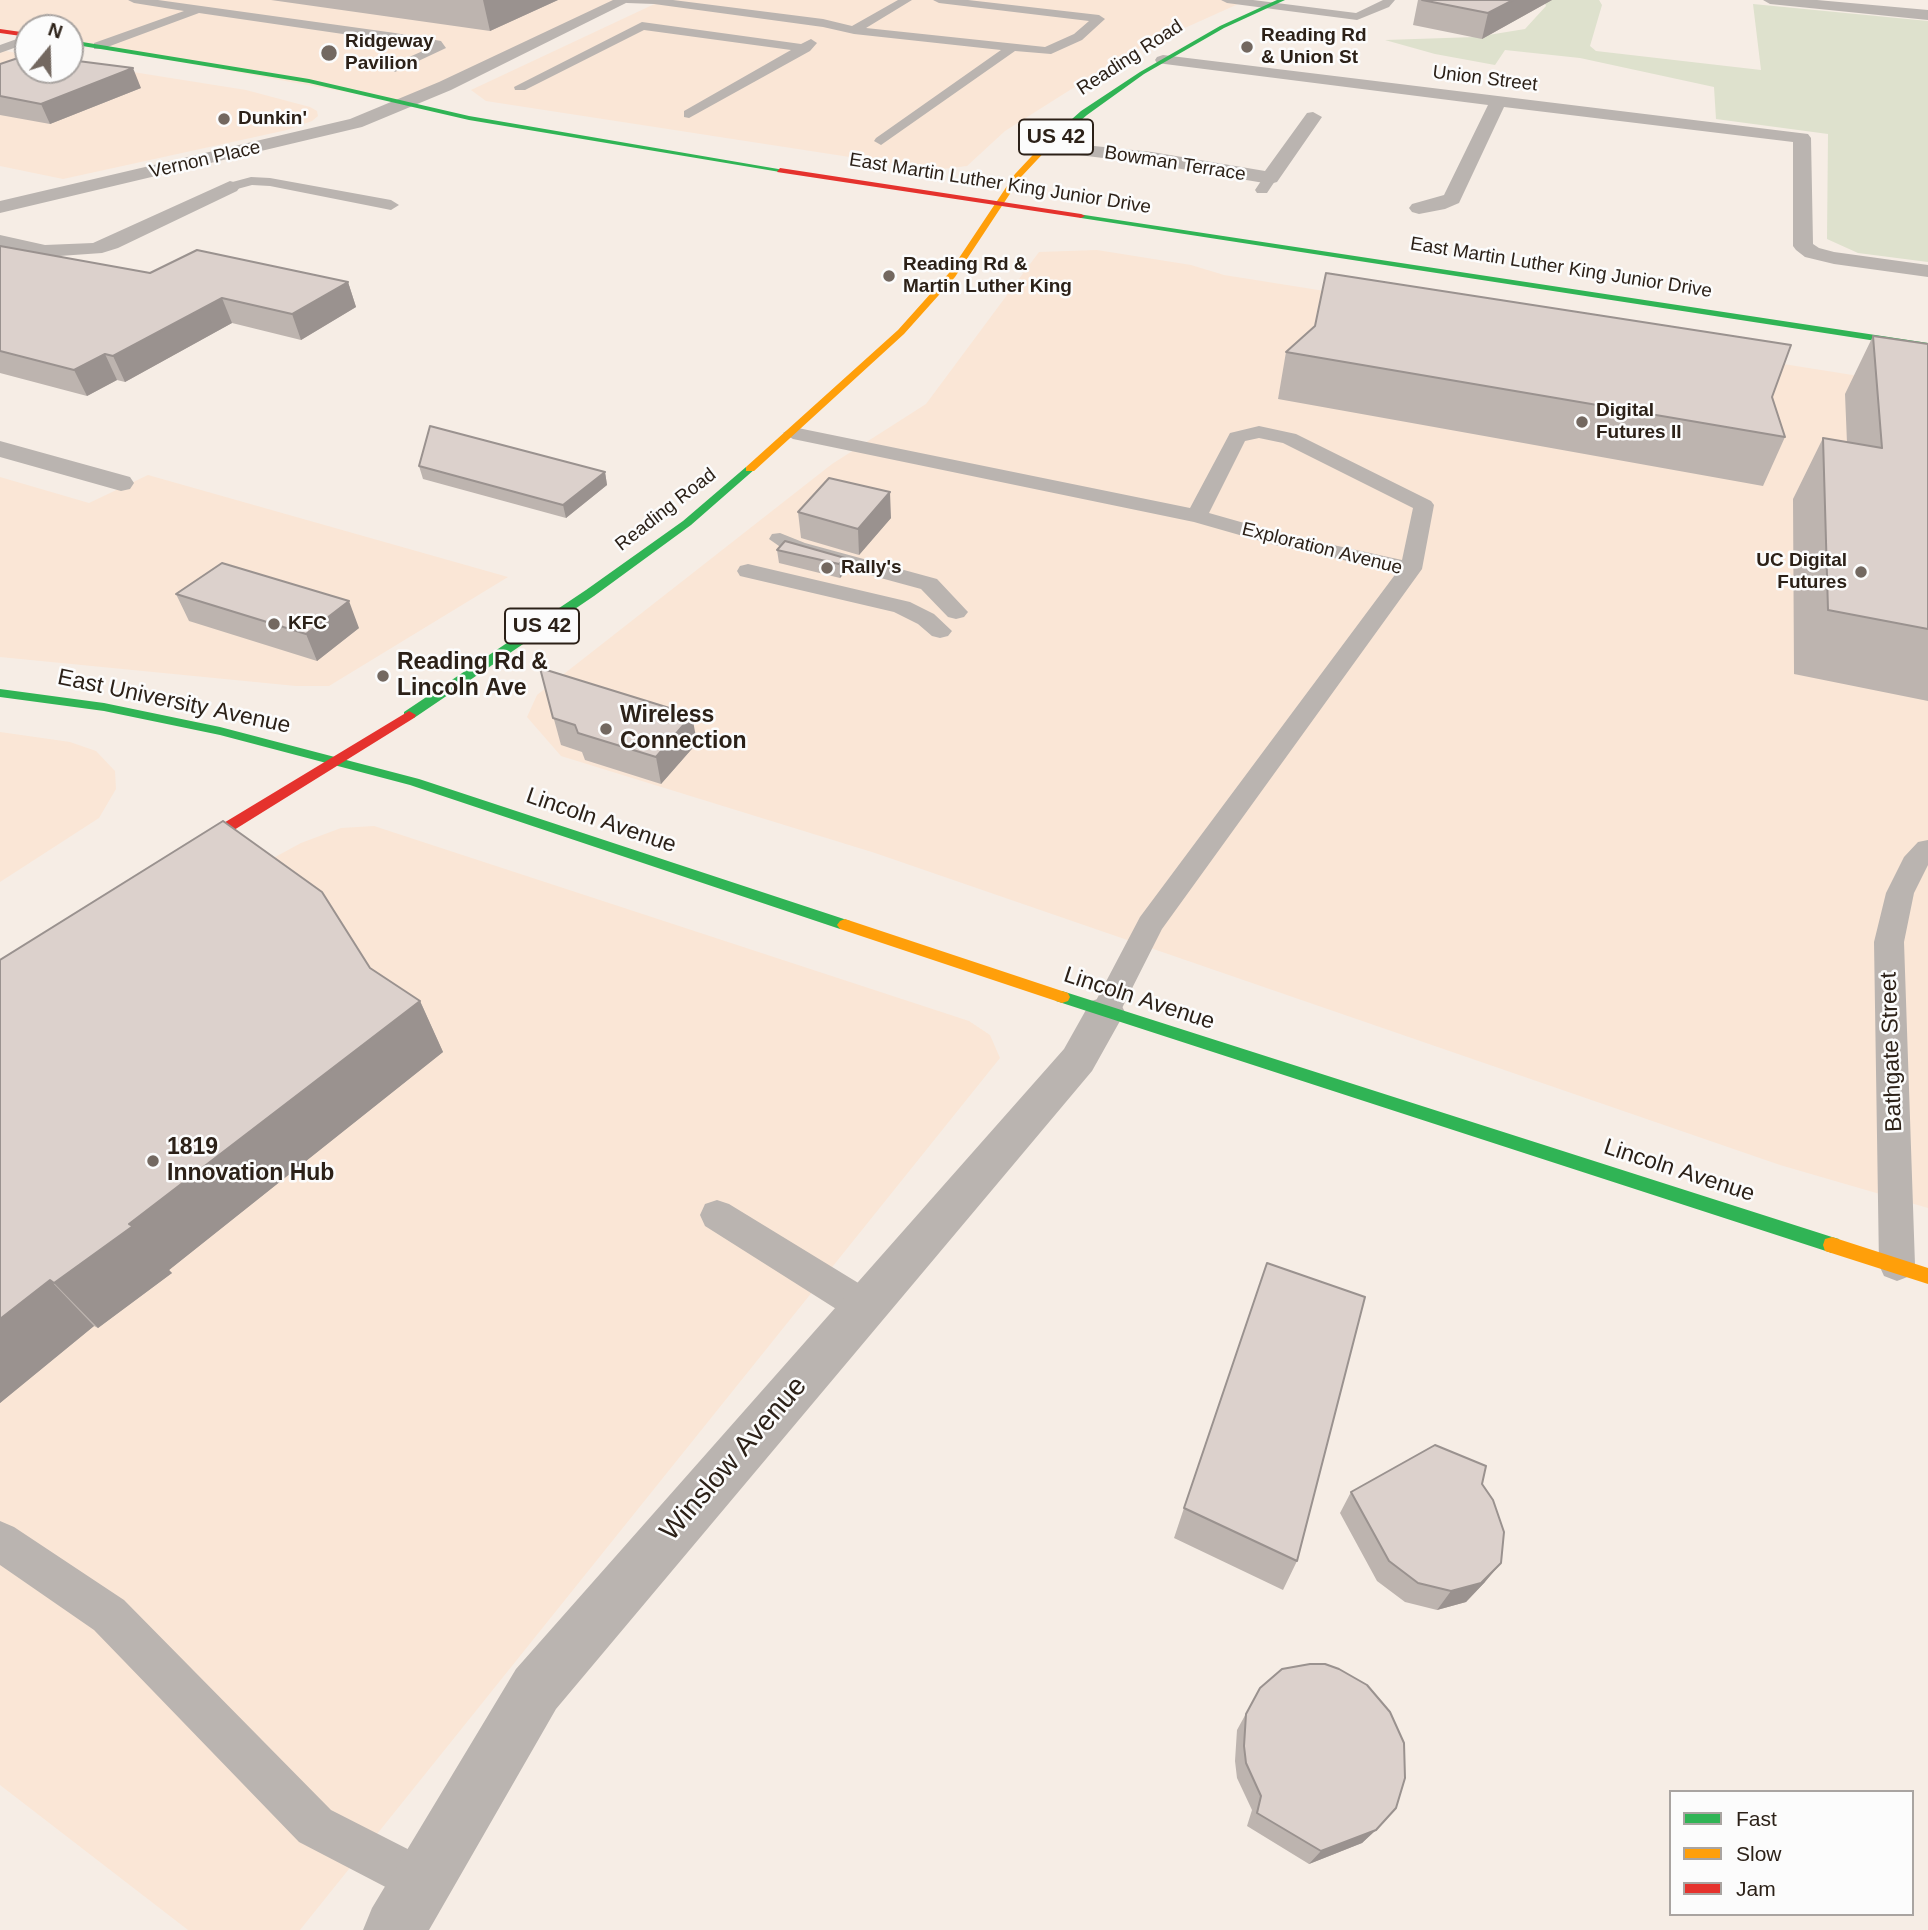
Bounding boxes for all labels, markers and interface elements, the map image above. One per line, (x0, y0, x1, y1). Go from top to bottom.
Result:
north arrow (14, 14, 84, 84)
street label: Reading Road (1073, 15, 1187, 101)
text: N (45, 18, 65, 43)
place label: Reading Rd & Union St (1261, 25, 1367, 69)
place label: Ridgeway Pavilion (345, 31, 434, 75)
marker: Reading Rd & Union St (1239, 39, 1255, 55)
marker: Ridgeway Pavilion (319, 43, 339, 63)
street label: Union Street (1431, 61, 1539, 97)
place label: Dunkin' (238, 108, 307, 130)
marker: Dunkin' (216, 111, 232, 127)
road number: US 42 (1019, 120, 1093, 154)
street label: Vernon Place (147, 136, 263, 184)
street label: Bowman Terrace (1103, 142, 1247, 186)
street label: East Martin Luther King Junior Drive (848, 149, 1152, 219)
street label: East Martin Luther King Junior Drive (1409, 233, 1713, 303)
place label: Reading Rd & Martin Luther King (903, 254, 1072, 298)
marker: Reading Rd & Martin Luther King (881, 268, 897, 284)
place label: Digital Futures II (1596, 400, 1682, 444)
marker: Digital Futures II (1574, 414, 1590, 430)
street label: Reading Road (611, 464, 721, 556)
street label: Exploration Avenue (1239, 518, 1405, 580)
place label: UC Digital Futures (1756, 550, 1847, 594)
place label: Rally's (841, 557, 901, 579)
marker: Rally's (819, 560, 835, 576)
marker: UC Digital Futures (1853, 564, 1869, 580)
road number: US 42 (505, 608, 579, 644)
place label: KFC (288, 613, 327, 635)
marker: KFC (266, 616, 282, 632)
place label: Reading Rd & Lincoln Ave (397, 649, 548, 703)
street label: East University Avenue (55, 664, 293, 740)
marker: Reading Rd & Lincoln Ave (375, 668, 391, 684)
place label: Wireless Connection (620, 702, 746, 756)
marker: Wireless Connection (598, 721, 614, 737)
street label: Lincoln Avenue (522, 782, 680, 860)
street label: Lincoln Avenue (1060, 962, 1218, 1036)
street label: Bathgate Street (1875, 972, 1909, 1132)
place label: 1819 Innovation Hub (167, 1134, 334, 1188)
street label: Lincoln Avenue (1600, 1134, 1758, 1208)
marker: 1819 Innovation Hub (145, 1153, 161, 1169)
street label: Winslow Avenue (654, 1370, 814, 1548)
legend (1669, 1790, 1914, 1916)
text: Fast (1736, 1807, 1777, 1830)
text: Slow (1736, 1842, 1782, 1865)
text: Jam (1736, 1877, 1776, 1900)

